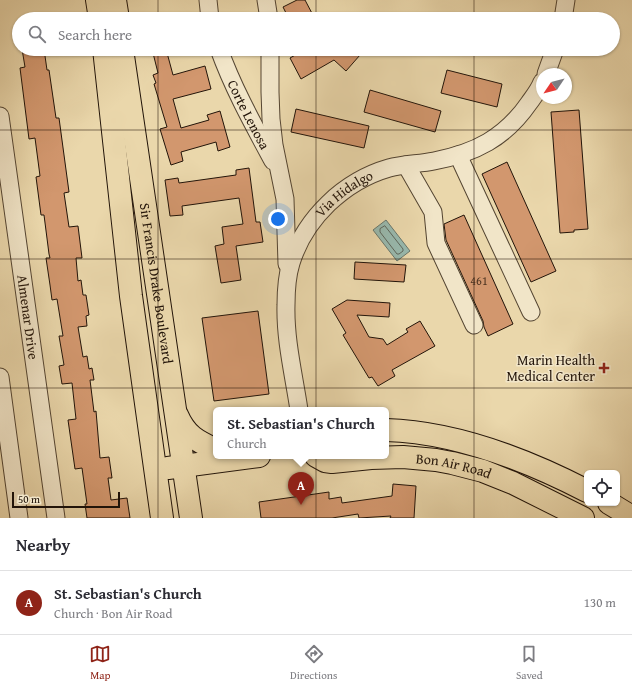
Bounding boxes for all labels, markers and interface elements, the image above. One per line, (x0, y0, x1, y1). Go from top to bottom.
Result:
search box (12, 12, 620, 56)
icon: search (26, 23, 48, 45)
text: Search here (58, 24, 132, 45)
north arrow (536, 68, 572, 104)
street label: Corte Lenosa (223, 76, 275, 153)
street label: Via Hidalgo (310, 165, 376, 221)
street label: Sir Francis Drake Boulevard (135, 202, 178, 366)
your location (268, 209, 288, 229)
house number: 461 (470, 272, 488, 289)
street label: Almenar Drive (12, 273, 44, 361)
place label: Marin Health Medical Center (506, 350, 595, 386)
marker: Marin Health Medical Center (598, 362, 610, 374)
popup (213, 407, 389, 459)
text: St. Sebastian's Church (227, 413, 375, 434)
text: Church (227, 434, 267, 453)
street label: Bon Air Road (415, 448, 495, 484)
map controls (584, 470, 620, 506)
button: locate (584, 470, 620, 506)
pin: A (288, 472, 314, 505)
scale bar (12, 490, 120, 509)
text: 50 m (18, 491, 40, 507)
text: Nearby (16, 532, 70, 557)
text: St. Sebastian's Church (54, 583, 202, 604)
text: A (25, 593, 33, 612)
text: 130 m (584, 593, 616, 612)
text: Church · Bon Air Road (54, 604, 172, 623)
tab: Map (89, 643, 111, 683)
tab: Directions (290, 643, 337, 683)
tab: Saved (516, 643, 543, 683)

